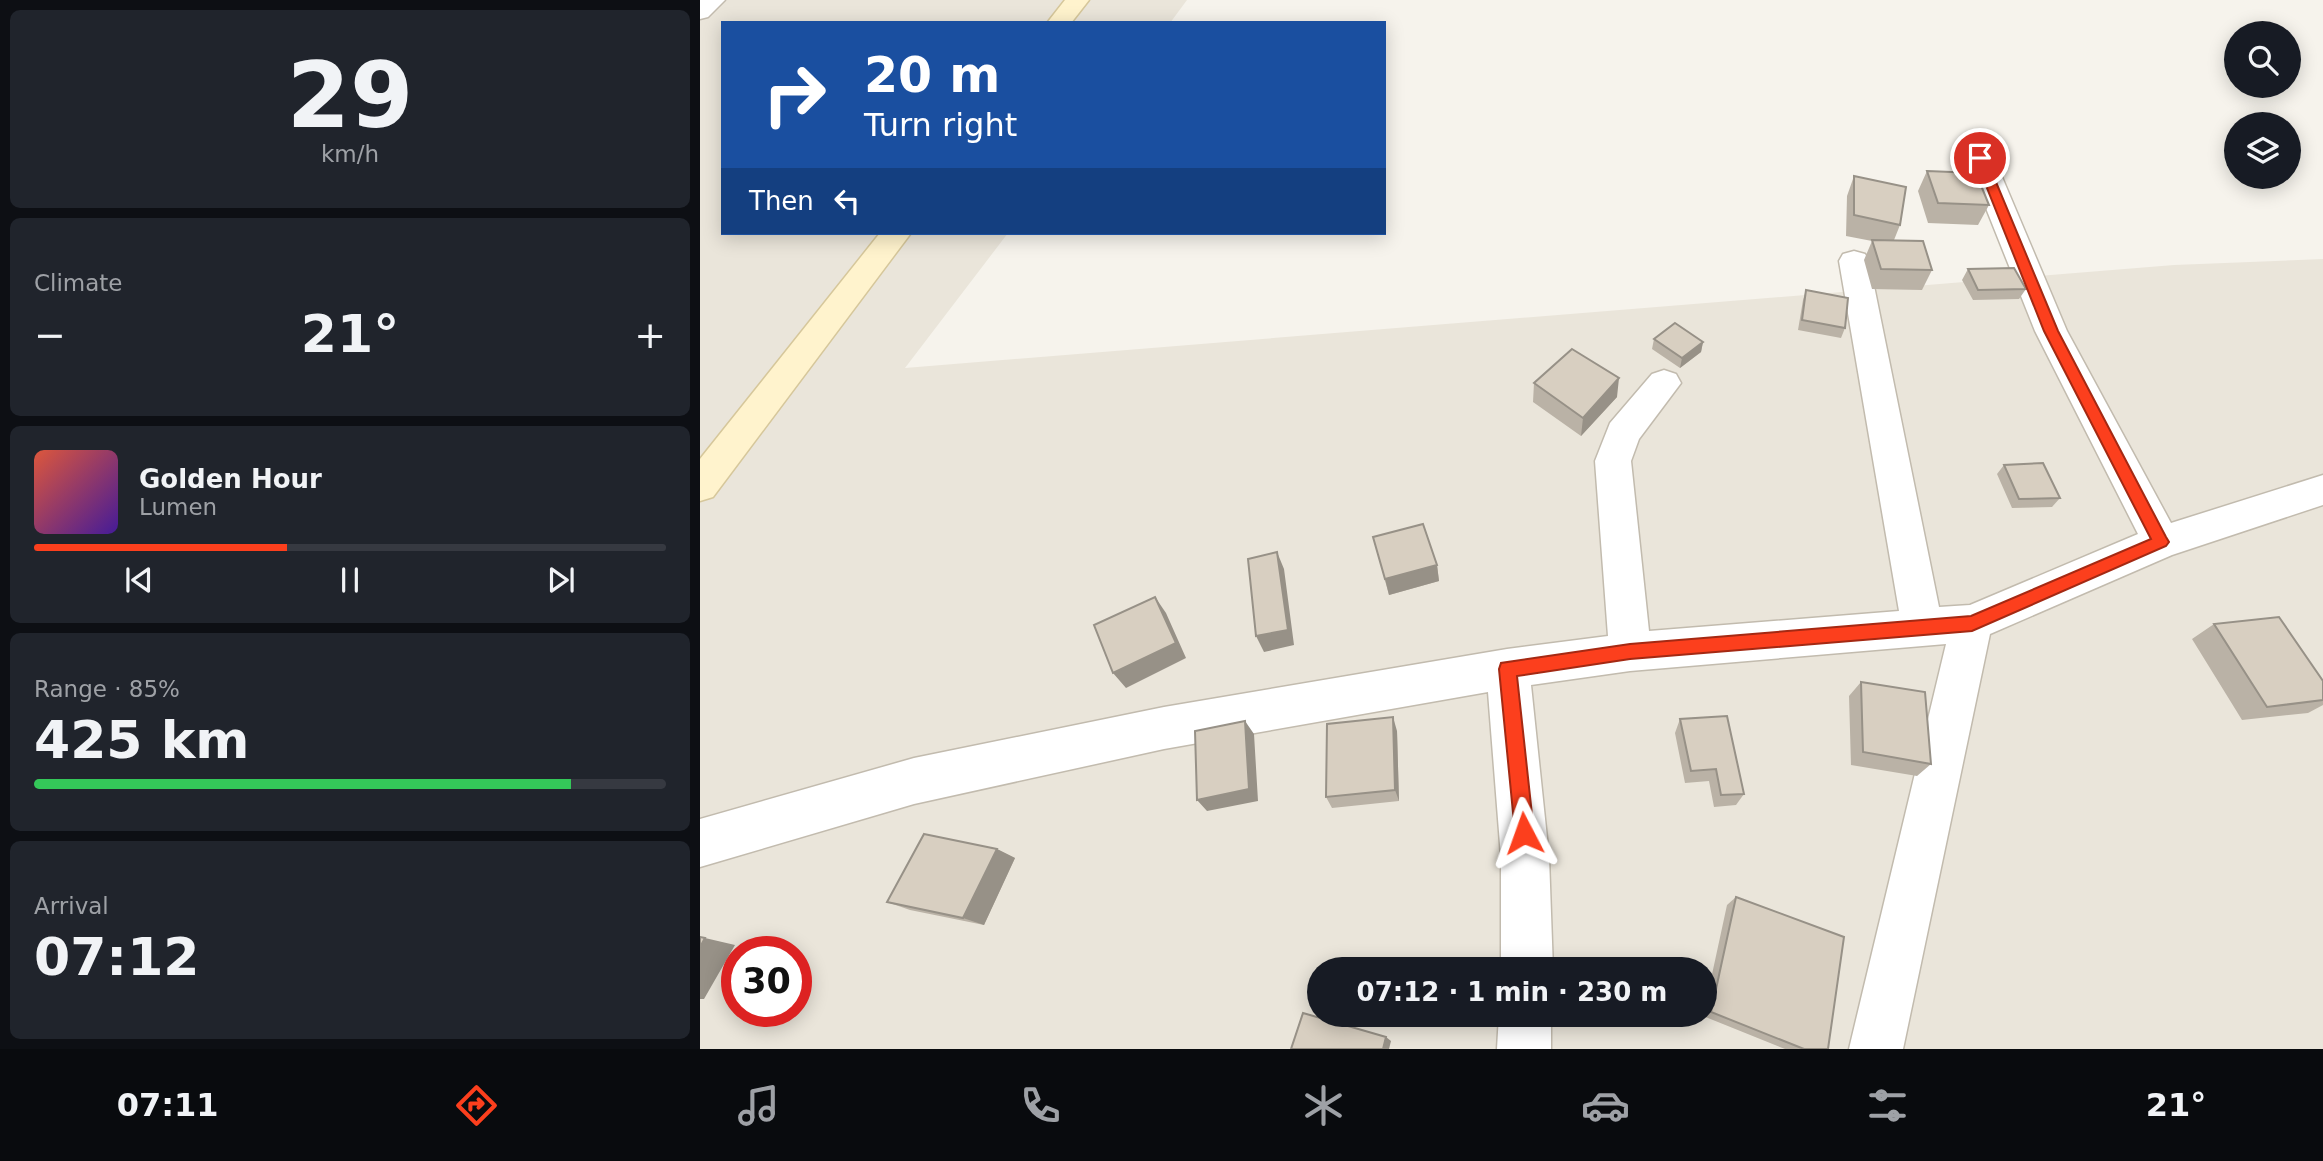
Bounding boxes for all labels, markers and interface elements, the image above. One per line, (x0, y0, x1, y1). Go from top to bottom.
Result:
map controls (2224, 21, 2301, 189)
button: search (2224, 21, 2301, 98)
text: 29 (287, 43, 413, 148)
text: 20 m (864, 47, 1000, 104)
icon: right (749, 49, 840, 140)
text: Turn right (864, 106, 1017, 144)
button: layers (2224, 112, 2301, 189)
pin (1950, 128, 2010, 188)
icon: arrive (1961, 139, 1999, 177)
text: km/h (321, 141, 379, 167)
icon: left (828, 182, 866, 220)
text: Then (749, 186, 814, 216)
text: Climate (34, 270, 123, 296)
text: 21° (301, 304, 399, 364)
text: − (34, 313, 66, 357)
text: + (634, 313, 666, 357)
text: Golden Hour (139, 464, 322, 494)
text: Lumen (139, 494, 217, 520)
icon: previous (120, 561, 158, 599)
icon: pause (331, 561, 369, 599)
icon: next (542, 561, 580, 599)
text: Range · 85% (34, 676, 180, 702)
text: 425 km (34, 710, 249, 770)
position arrow (1487, 796, 1561, 870)
text: Arrival (34, 893, 109, 919)
text: 07:12 (34, 927, 200, 987)
speed limit sign: 30 (721, 936, 812, 1027)
text: 07:12 · 1 min · 230 m (1357, 977, 1667, 1007)
icon: directions (452, 1081, 501, 1130)
icon: music (734, 1081, 783, 1130)
icon: phone (1016, 1081, 1065, 1130)
icon: climate (1299, 1081, 1348, 1130)
icon: car (1581, 1081, 1630, 1130)
icon: filters (1863, 1081, 1912, 1130)
text: 07:11 (117, 1086, 219, 1124)
text: 21° (2146, 1086, 2206, 1124)

